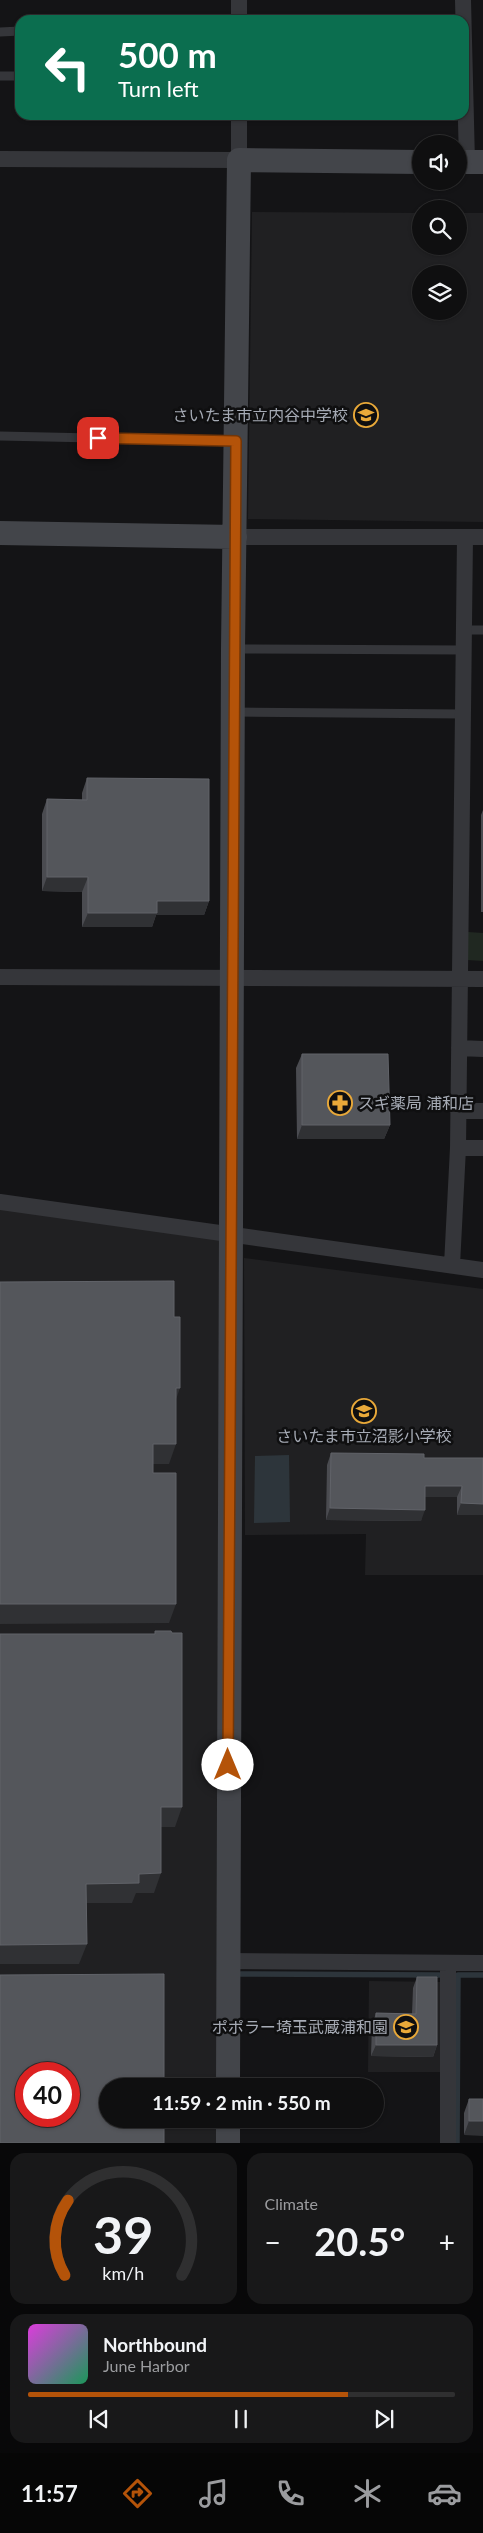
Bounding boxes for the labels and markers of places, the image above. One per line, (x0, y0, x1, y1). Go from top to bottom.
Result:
school or university icon: さいたま市立内谷中学校 (353, 402, 379, 428)
place label: さいたま市立内谷中学校 (172, 405, 348, 424)
pin (77, 417, 119, 459)
pharmacy icon: スギ薬局 浦和店 (327, 1090, 353, 1116)
place label: スギ薬局 浦和店 (358, 1093, 474, 1112)
school or university icon: さいたま市立沼影小学校 (351, 1398, 377, 1424)
place label: さいたま市立沼影小学校 (276, 1426, 452, 1445)
school or university icon: ポポラー埼玉武蔵浦和園 (393, 2014, 419, 2040)
place label: ポポラー埼玉武蔵浦和園 (212, 2017, 388, 2036)

